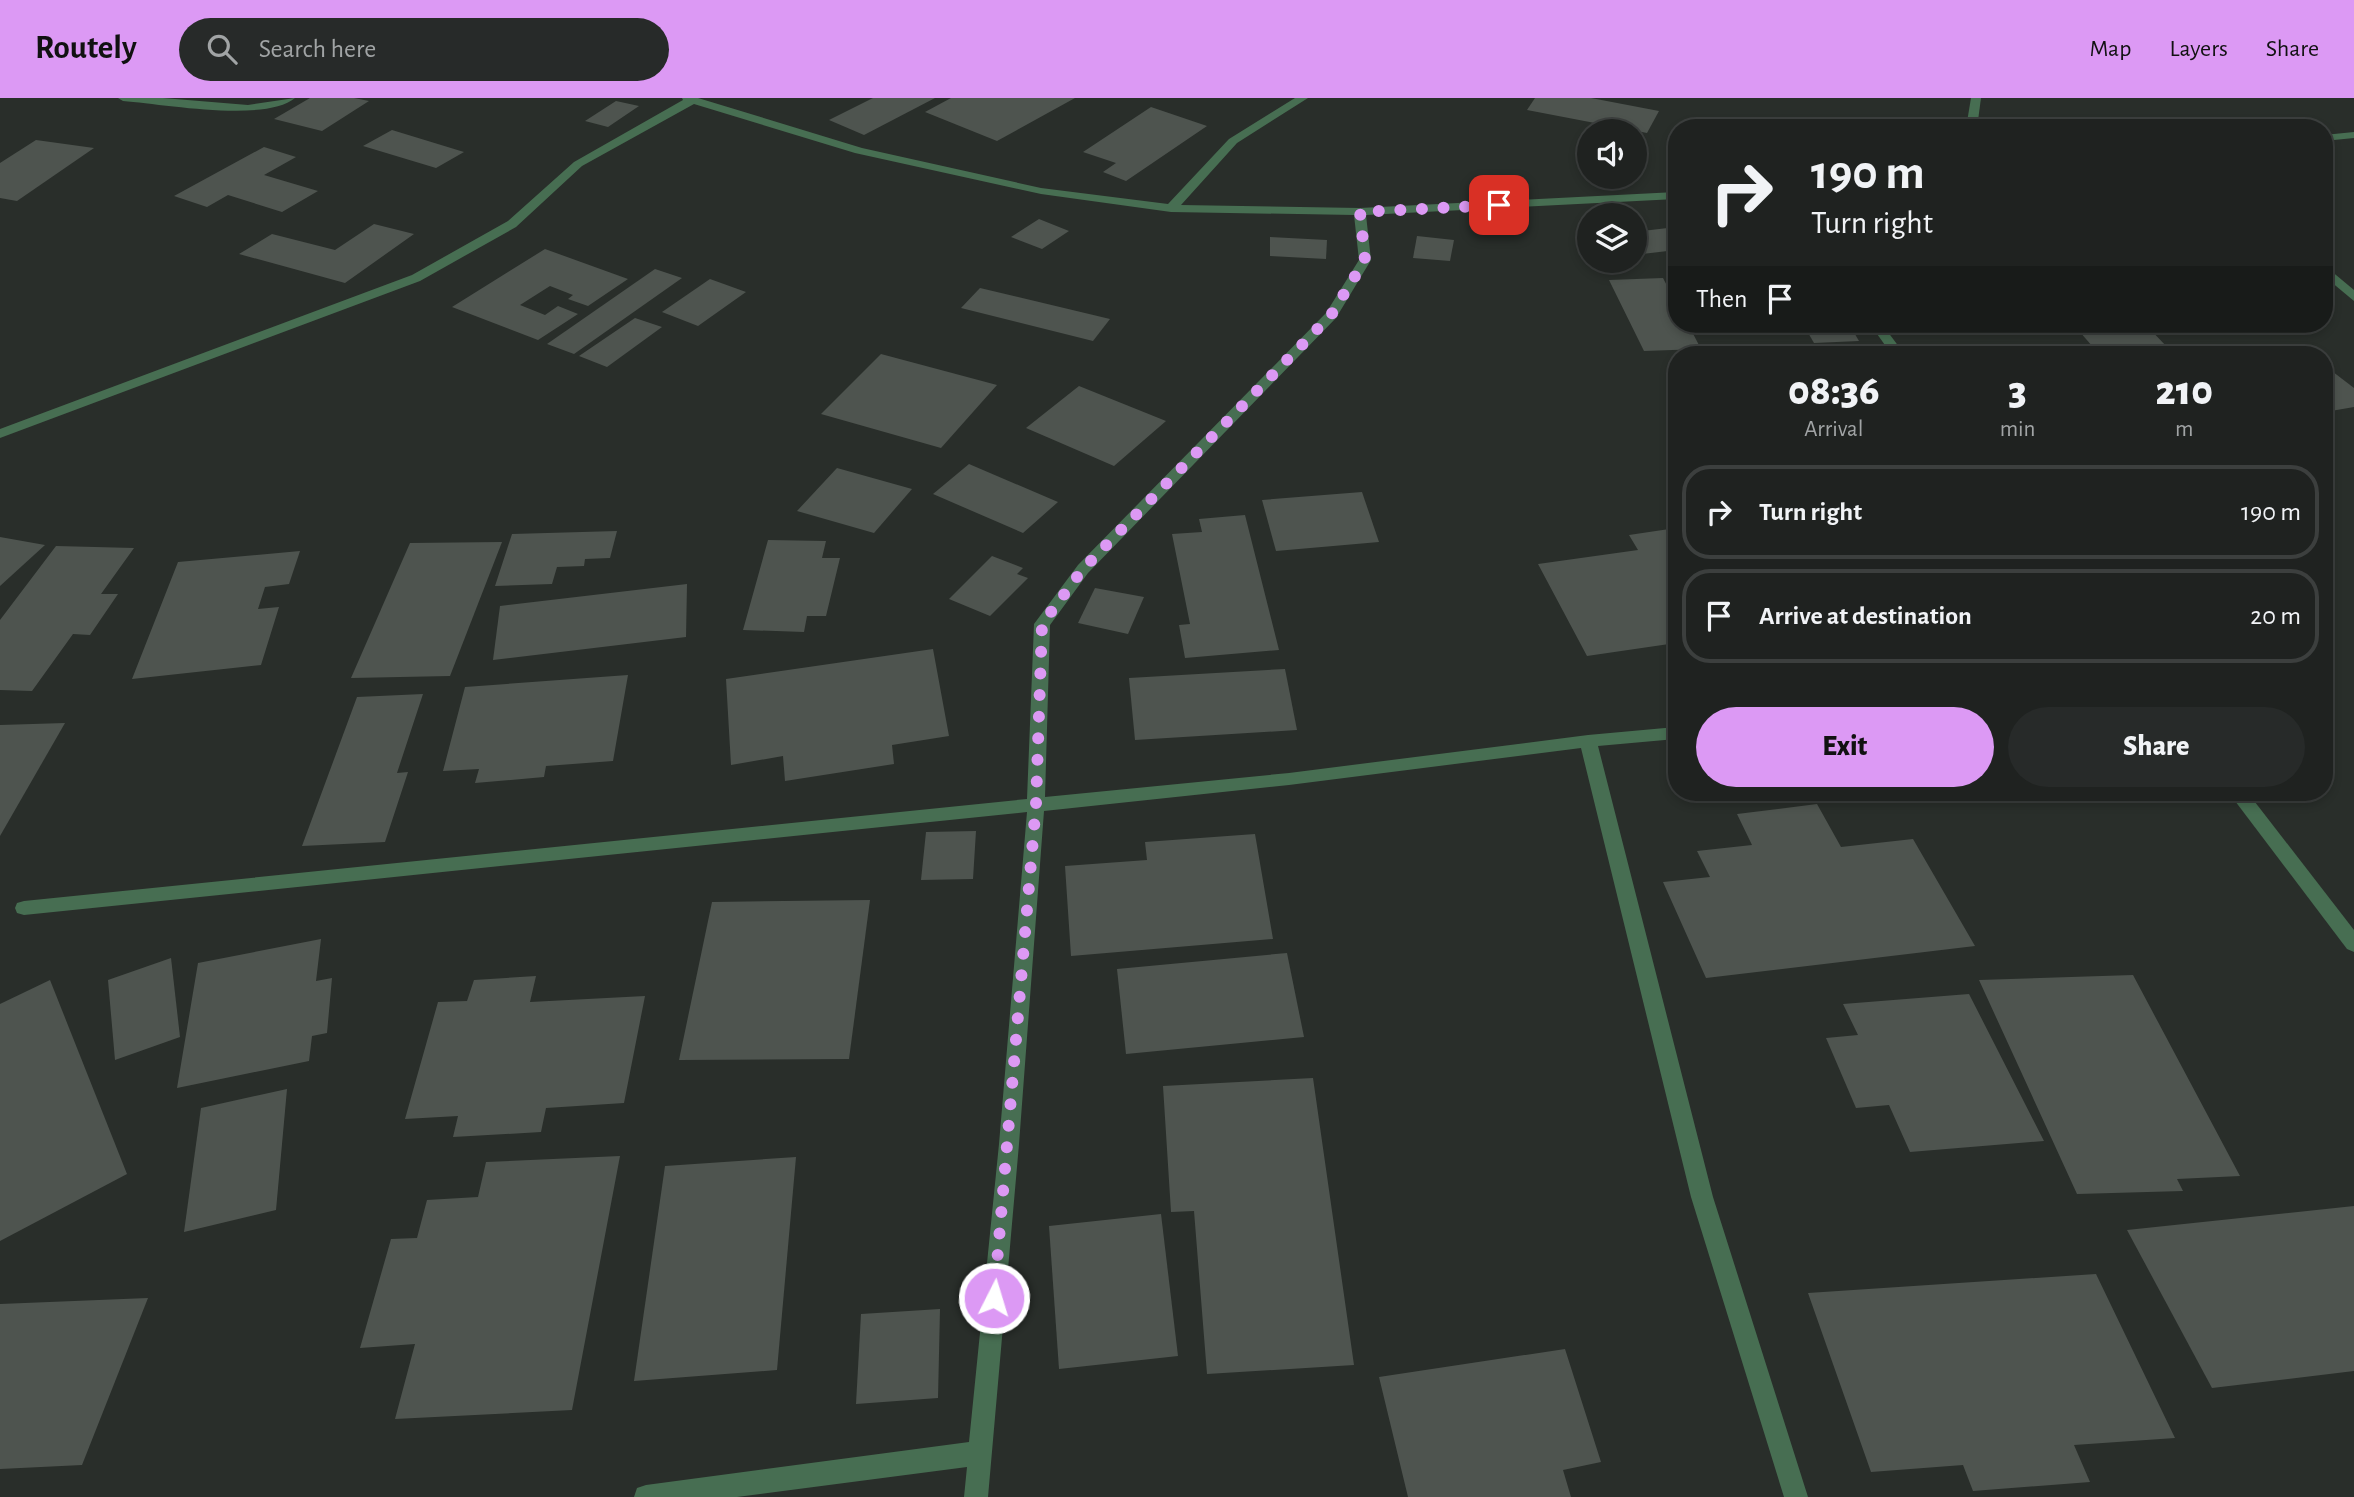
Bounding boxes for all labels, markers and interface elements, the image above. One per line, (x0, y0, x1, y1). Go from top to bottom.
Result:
search box (179, 18, 669, 81)
icon: search (203, 30, 241, 68)
text: Routely (35, 32, 137, 65)
text: Search here (259, 36, 376, 62)
text: Map (2089, 37, 2131, 61)
text: Layers (2169, 37, 2228, 61)
text: Share (2266, 37, 2319, 61)
map controls (1577, 119, 1647, 273)
button: sound (1577, 119, 1647, 189)
icon: right (1696, 147, 1787, 238)
text: 190 m (1811, 149, 1925, 198)
pin (1469, 175, 1529, 235)
icon: arrive (1480, 186, 1518, 224)
button: layers (1577, 203, 1647, 273)
text: Turn right (1811, 207, 1933, 239)
icon: arrive (1761, 280, 1799, 318)
text: Then (1696, 286, 1747, 312)
text: 08:36 (1788, 370, 1880, 412)
text: 3 (2008, 370, 2027, 412)
text: 210 (2156, 370, 2213, 412)
text: Arrival (1804, 418, 1863, 441)
text: min (2000, 418, 2035, 441)
text: m (2175, 418, 2193, 441)
icon: right (1700, 493, 1738, 531)
text: Turn right (1759, 499, 1862, 525)
text: 190 m (2241, 499, 2301, 525)
icon: arrive (1700, 597, 1738, 635)
text: Arrive at destination (1759, 603, 1972, 629)
text: 20 m (2250, 603, 2301, 629)
button: Exit (1696, 707, 1994, 787)
button: Share (2008, 707, 2305, 787)
position arrow (957, 1261, 1031, 1335)

